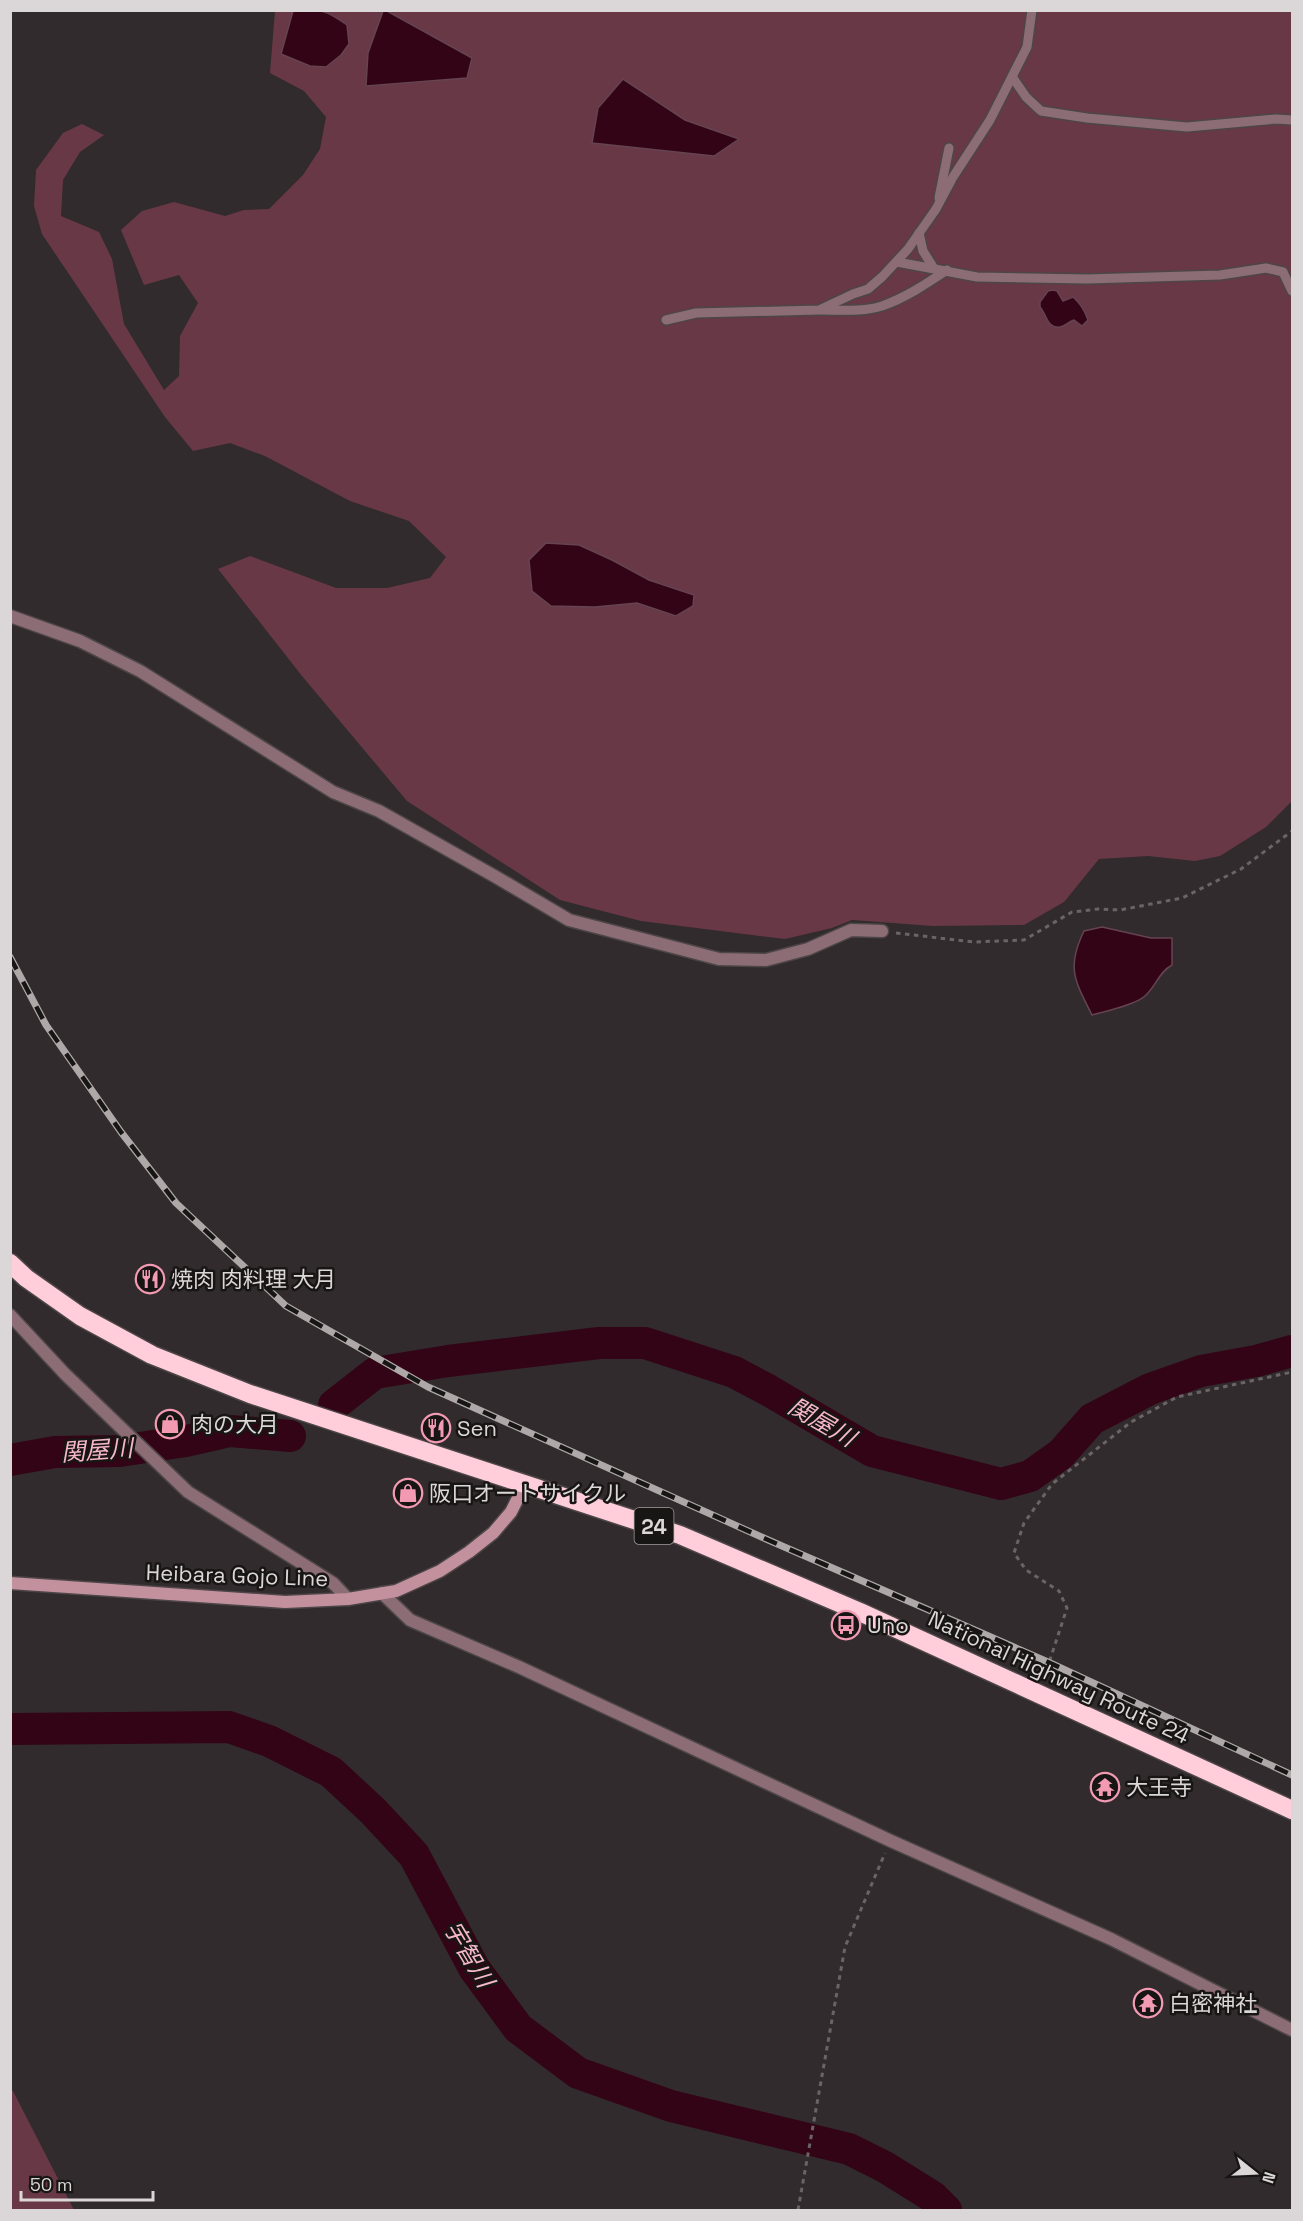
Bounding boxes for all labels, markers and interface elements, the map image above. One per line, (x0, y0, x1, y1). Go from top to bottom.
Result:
restaurant icon: 焼肉 肉料理 大月 (134, 1263, 166, 1295)
place label: 焼肉 肉料理 大月 (171, 1265, 336, 1293)
water label: 関屋川 (783, 1391, 864, 1455)
shop icon: 肉の大月 (154, 1408, 186, 1440)
place label: 肉の大月 (191, 1410, 279, 1438)
restaurant icon: Sen (420, 1412, 452, 1444)
place label: Sen (457, 1414, 497, 1442)
water label: 関屋川 (60, 1432, 137, 1468)
shop icon: 阪口オートサイクル (392, 1477, 424, 1509)
place label: 阪口オートサイクル (429, 1479, 626, 1507)
road number: 24 (634, 1508, 674, 1544)
street label: Heibara Gojo Line (145, 1558, 329, 1592)
street label: National Highway Route 24 (924, 1604, 1194, 1750)
bus stop icon: Uno (830, 1609, 862, 1641)
place label: Uno (867, 1611, 909, 1639)
temple icon: 大王寺 (1089, 1771, 1121, 1803)
place label: 大王寺 (1126, 1773, 1192, 1801)
water label: 宇智川 (437, 1915, 502, 1995)
temple icon: 白密神社 (1132, 1987, 1164, 2019)
place label: 白密神社 (1169, 1989, 1257, 2017)
north arrow (1225, 2143, 1285, 2203)
scale bar (21, 2164, 153, 2202)
text: N (1257, 2169, 1280, 2186)
text: 50 m (30, 2173, 72, 2196)

